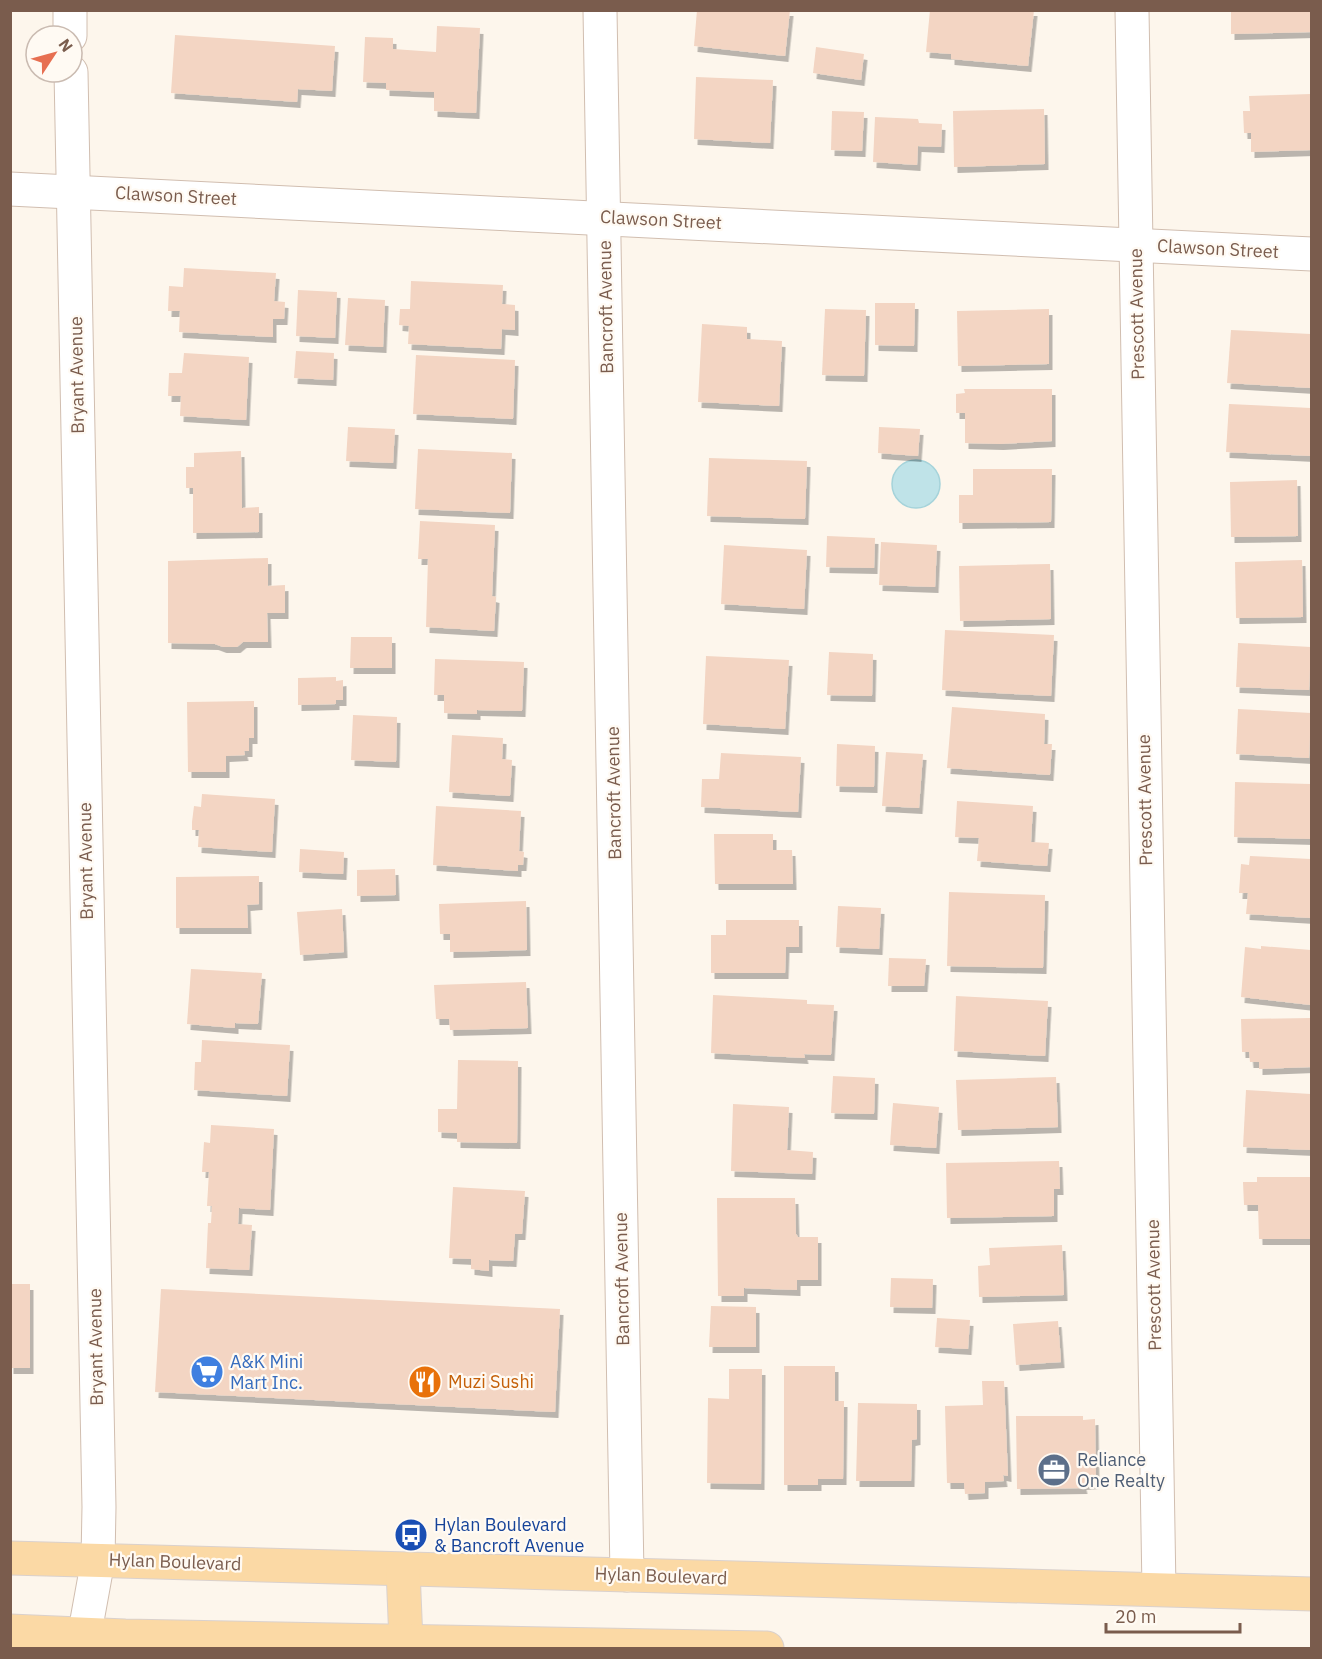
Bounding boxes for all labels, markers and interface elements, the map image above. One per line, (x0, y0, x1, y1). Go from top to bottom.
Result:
north arrow (24, 24, 84, 84)
text: N (55, 35, 78, 56)
street label: Clawson Street (114, 181, 238, 210)
street label: Clawson Street (599, 205, 723, 234)
street label: Clawson Street (1156, 234, 1280, 263)
street label: Bancroft Avenue (593, 240, 618, 374)
street label: Prescott Avenue (1124, 248, 1149, 380)
street label: Bryant Avenue (64, 316, 89, 434)
street label: Bancroft Avenue (601, 726, 626, 860)
street label: Prescott Avenue (1132, 734, 1157, 866)
street label: Bryant Avenue (73, 802, 98, 920)
street label: Bancroft Avenue (609, 1212, 634, 1346)
street label: Prescott Avenue (1141, 1219, 1166, 1351)
street label: Bryant Avenue (83, 1288, 108, 1406)
place label: A&K Mini Mart Inc. (230, 1350, 303, 1394)
supermarket icon: A&K Mini Mart Inc. (189, 1354, 225, 1390)
restaurant icon: Muzi Sushi (407, 1364, 443, 1400)
place label: Muzi Sushi (448, 1370, 534, 1393)
place label: Reliance One Realty (1077, 1448, 1165, 1492)
office icon: Reliance One Realty (1036, 1452, 1072, 1488)
place label: Hylan Boulevard & Bancroft Avenue (434, 1513, 584, 1557)
bus stop icon: Hylan Boulevard & Bancroft Avenue (393, 1517, 429, 1553)
street label: Hylan Boulevard (108, 1548, 242, 1575)
street label: Hylan Boulevard (594, 1562, 728, 1589)
scale bar (1106, 1596, 1240, 1634)
text: 20 m (1115, 1605, 1157, 1628)

